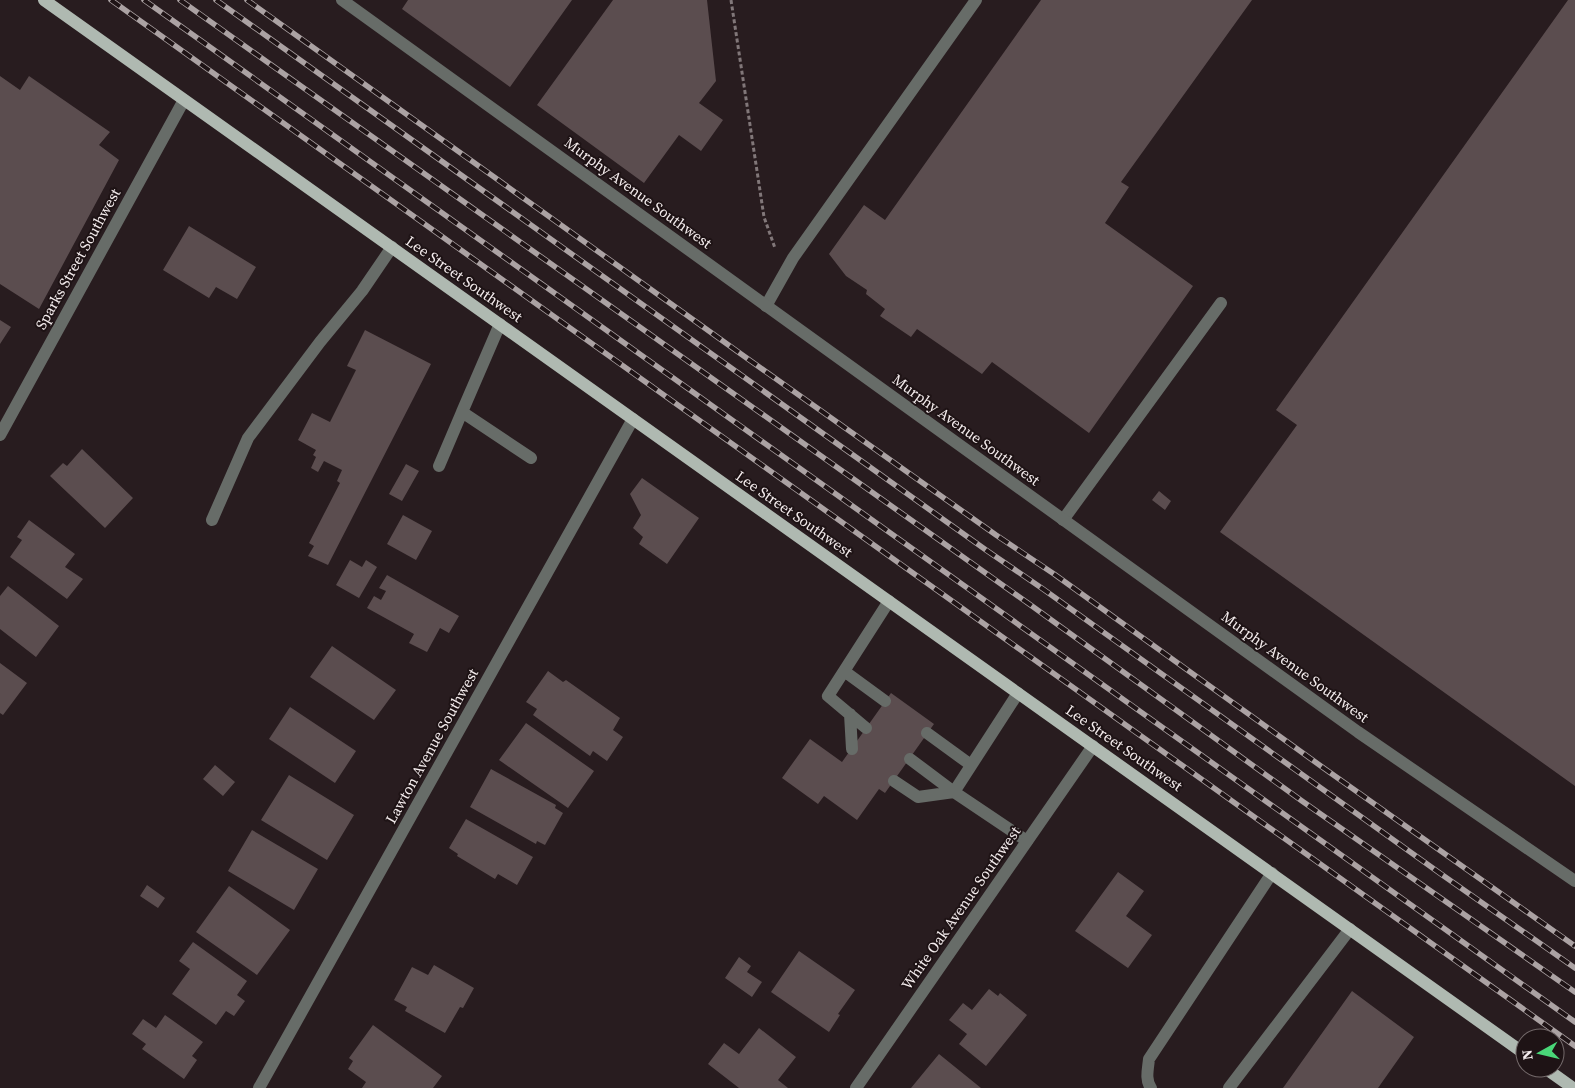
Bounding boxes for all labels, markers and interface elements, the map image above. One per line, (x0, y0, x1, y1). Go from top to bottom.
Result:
street label: Murphy Avenue Southwest (560, 132, 716, 253)
street label: Sparks Street Southwest (30, 184, 125, 333)
street label: Lee Street Southwest (402, 230, 527, 327)
street label: Murphy Avenue Southwest (888, 369, 1044, 490)
street label: Lee Street Southwest (732, 465, 857, 562)
street label: Murphy Avenue Southwest (1217, 606, 1373, 727)
street label: Lawton Avenue Southwest (380, 664, 483, 827)
street label: Lee Street Southwest (1062, 699, 1187, 796)
street label: White Oak Avenue Southwest (896, 822, 1025, 994)
north arrow (1515, 1028, 1565, 1078)
text: N (1517, 1048, 1538, 1061)

